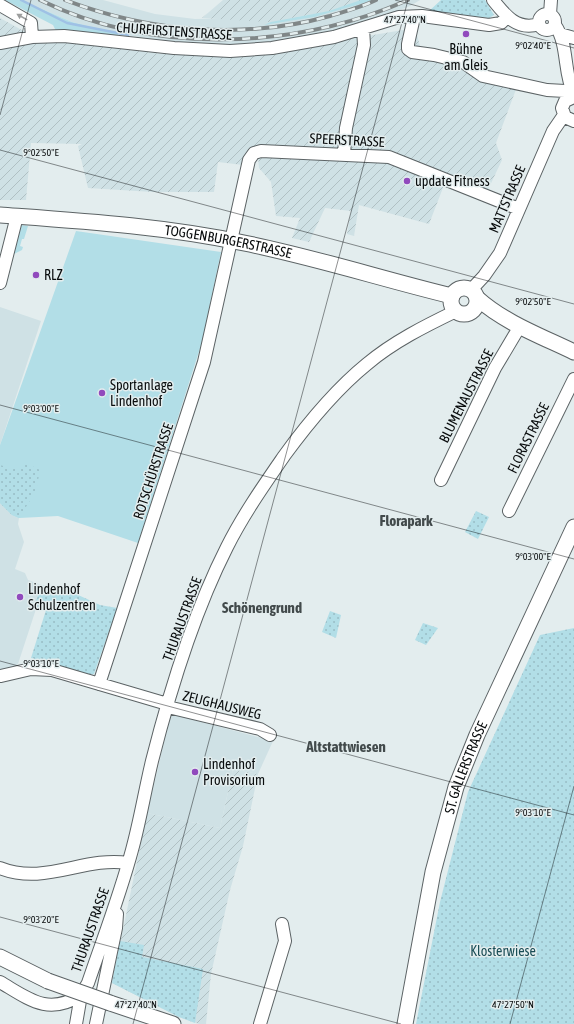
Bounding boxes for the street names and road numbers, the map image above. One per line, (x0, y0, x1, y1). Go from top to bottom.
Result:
street label: CHURFIRSTENSTRASSE (116, 19, 232, 43)
street label: SPEERSTRASSE (309, 130, 385, 150)
street label: MATTSTRASSE (486, 163, 528, 235)
street label: TOGGENBURGERSTRASSE (164, 222, 293, 261)
street label: BLUMENAUSTRASSE (436, 347, 496, 445)
street label: FLORASTRASSE (504, 400, 552, 476)
street label: ROTSCHÜRSTRASSE (130, 421, 176, 521)
street label: THURAUSTRASSE (159, 575, 205, 663)
street label: ZEUGHAUSWEG (181, 687, 263, 723)
street label: ST. GALLERSTRASSE (441, 719, 490, 816)
street label: THURAUSTRASSE (68, 886, 112, 974)

